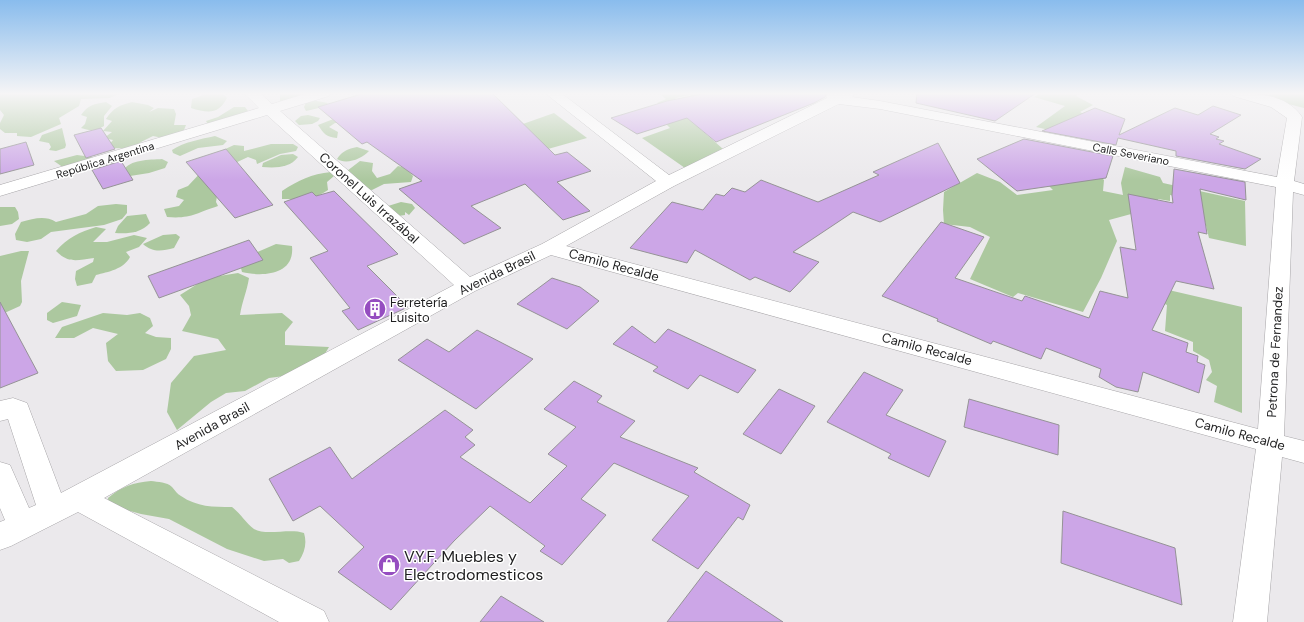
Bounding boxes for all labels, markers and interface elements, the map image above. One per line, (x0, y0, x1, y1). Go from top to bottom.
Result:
street label: República Argentina (54, 138, 156, 182)
street label: Calle Severiano (1092, 140, 1170, 168)
street label: Coronel Luis Irrazábal (315, 149, 423, 247)
street label: Camilo Recalde (567, 245, 661, 285)
street label: Avenida Brasil (456, 247, 538, 299)
street label: Petrona de Fernandez (1263, 286, 1287, 418)
place label: Ferretería Luisito (390, 294, 448, 326)
building icon: Ferretería Luisito (362, 296, 388, 322)
street label: Camilo Recalde (880, 329, 974, 369)
street label: Avenida Brasil (171, 398, 253, 454)
street label: Camilo Recalde (1193, 414, 1287, 454)
place label: V.Y.F. Muebles y Electrodomesticos (404, 546, 543, 585)
shop icon: V.Y.F. Muebles y Electrodomesticos (376, 552, 402, 578)

